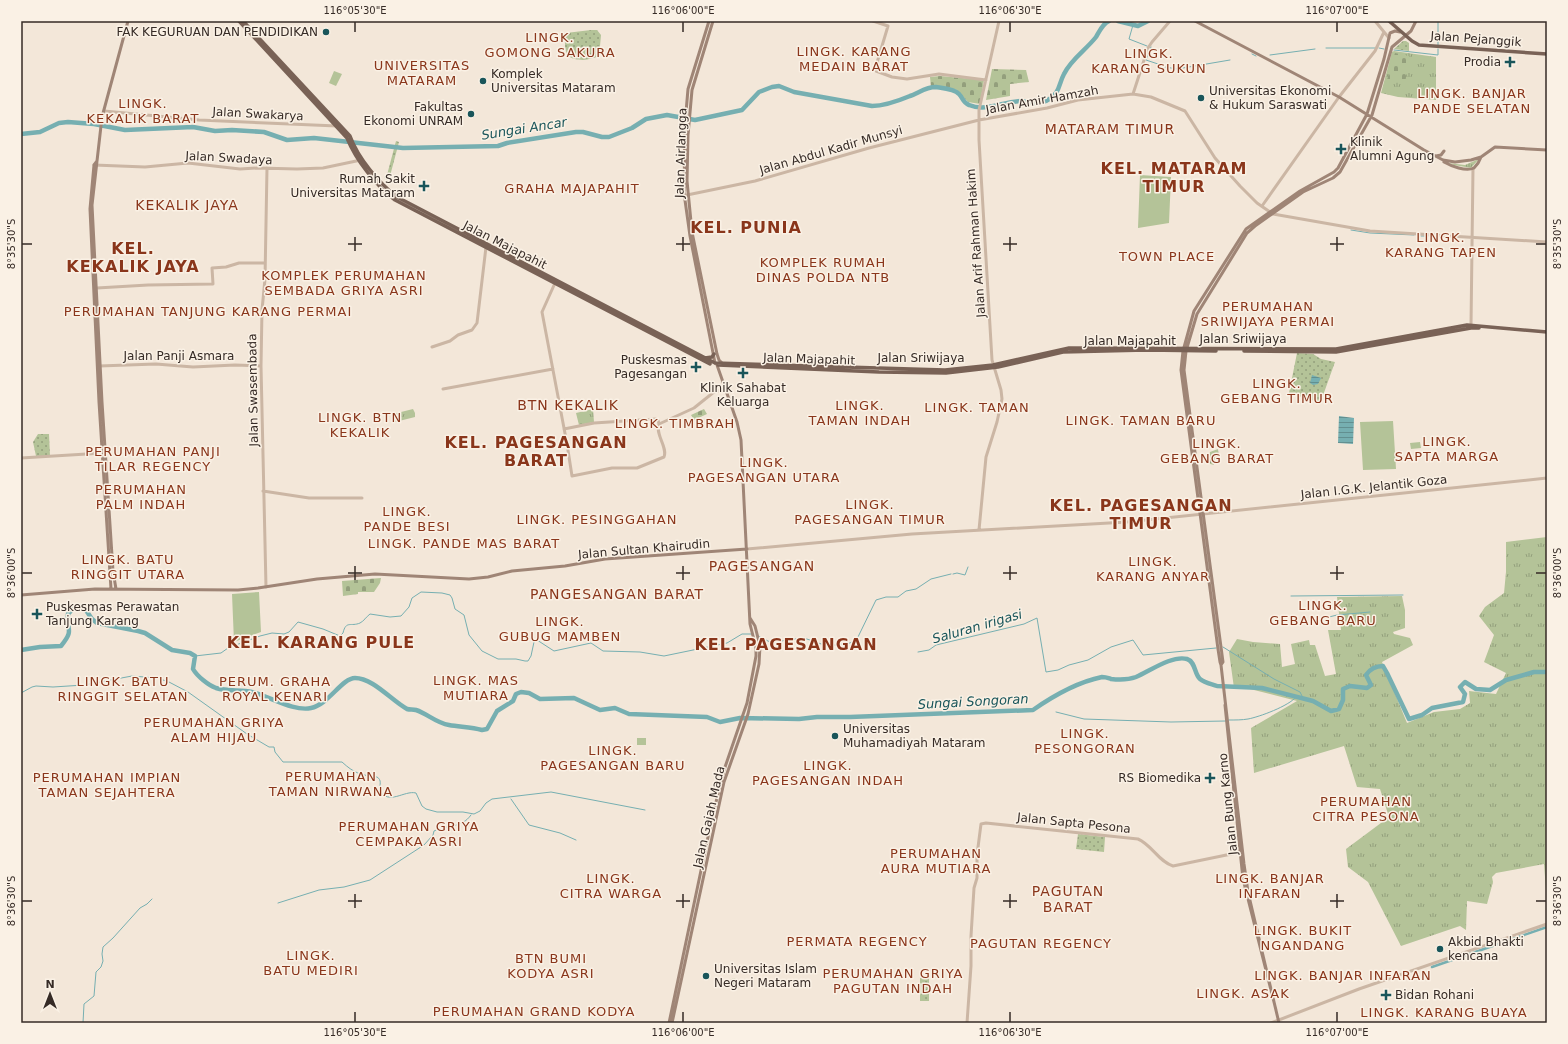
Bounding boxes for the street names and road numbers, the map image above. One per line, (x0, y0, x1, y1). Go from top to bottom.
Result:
street label: Jalan Pejanggik (1429, 29, 1522, 49)
street label: Jalan Amir Hamzah (984, 83, 1100, 117)
street label: Jalan Swakarya (211, 105, 304, 123)
street label: Jalan Airlangga (672, 108, 690, 199)
street label: Jalan Abdul Kadir Munsyi (757, 123, 904, 177)
street label: Jalan Swadaya (184, 149, 273, 167)
street label: Jalan Arif Rahman Hakim (964, 168, 988, 319)
street label: Jalan Majapahit (460, 217, 549, 272)
street label: Jalan Sriwijaya (1198, 332, 1287, 346)
street label: Jalan Swasembada (245, 333, 261, 448)
street label: Jalan Majapahit (1083, 334, 1176, 348)
street label: Jalan Panji Asmara (123, 349, 234, 363)
street label: Jalan Majapahit (762, 350, 856, 368)
street label: Jalan Sriwijaya (876, 351, 965, 365)
street label: Jalan I.G.K. Jelantik Goza (1299, 472, 1448, 502)
street label: Jalan Sultan Khairudin (576, 536, 711, 562)
street label: Jalan Bung Karno (1216, 752, 1240, 857)
street label: Jalan Gajah Mada (690, 765, 728, 870)
street label: Jalan Sapta Pesona (1015, 810, 1132, 836)

